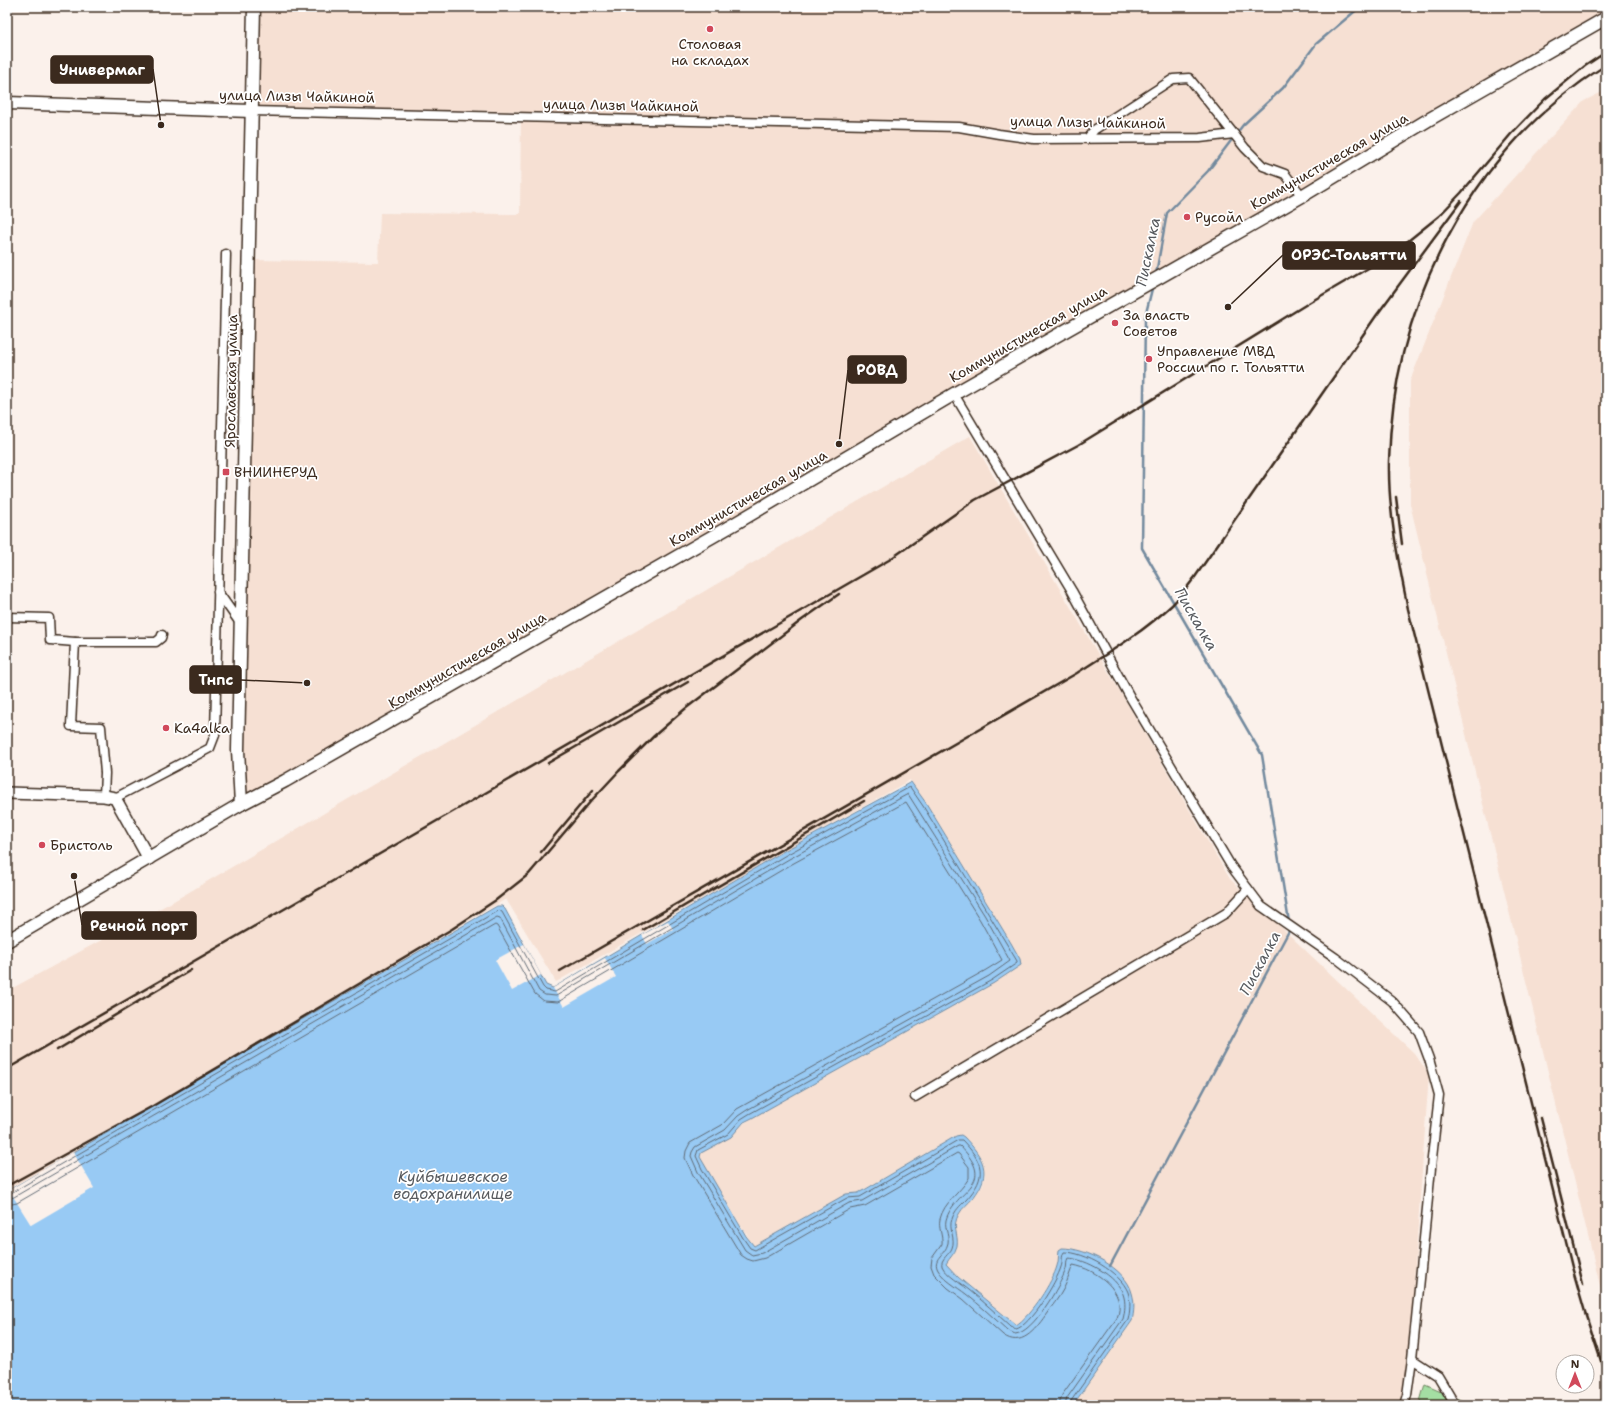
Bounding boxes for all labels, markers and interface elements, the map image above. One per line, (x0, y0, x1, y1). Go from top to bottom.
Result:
marker: Столовая на складах (705, 24, 715, 34)
place label: Столовая на складах (671, 35, 749, 69)
callout: Универмаг (51, 56, 153, 83)
text: Универмаг (59, 60, 145, 80)
street label: улица Лизы Чайкиной (219, 86, 375, 106)
street label: улица Лизы Чайкиной (543, 95, 699, 115)
street label: Коммунистическая улица (1247, 108, 1411, 214)
street label: улица Лизы Чайкиной (1010, 112, 1166, 132)
place label: Русойл (1195, 208, 1243, 226)
marker: Русойл (1182, 212, 1192, 222)
water label: Пискалка (1131, 216, 1165, 288)
callout: ОРЭС-Тольятти (1283, 242, 1415, 269)
text: ОРЭС-Тольятти (1291, 245, 1407, 265)
street label: Коммунистическая улица (946, 281, 1110, 387)
place label: За власть Советов (1123, 306, 1190, 340)
street label: Ярославская улица (221, 314, 241, 448)
marker: За власть Советов (1110, 318, 1120, 328)
place label: Управление МВД России по г. Тольятти (1157, 342, 1305, 376)
marker: Управление МВД России по г. Тольятти (1144, 354, 1154, 364)
callout: РОВД (848, 356, 906, 383)
text: РОВД (856, 360, 898, 380)
street label: Коммунистическая улица (666, 445, 830, 551)
place label: ВНИИНЕРУД (234, 463, 318, 481)
marker: ВНИИНЕРУД (221, 467, 231, 477)
water label: Пискалка (1170, 584, 1222, 654)
street label: Коммунистическая улица (385, 607, 549, 713)
callout: Тнпс (190, 666, 241, 693)
text: Тнпс (198, 670, 234, 690)
place label: Ka4alka (174, 719, 230, 737)
marker: Ka4alka (161, 723, 171, 733)
place label: Бристоль (50, 836, 113, 854)
marker: Бристоль (37, 840, 47, 850)
callout: Речной порт (82, 912, 196, 939)
text: Речной порт (90, 916, 188, 936)
water label: Пискалка (1235, 928, 1285, 998)
water label: Куйбышевское водохранилище (393, 1167, 513, 1204)
north arrow (1555, 1354, 1595, 1394)
text: N (1571, 1357, 1580, 1372)

